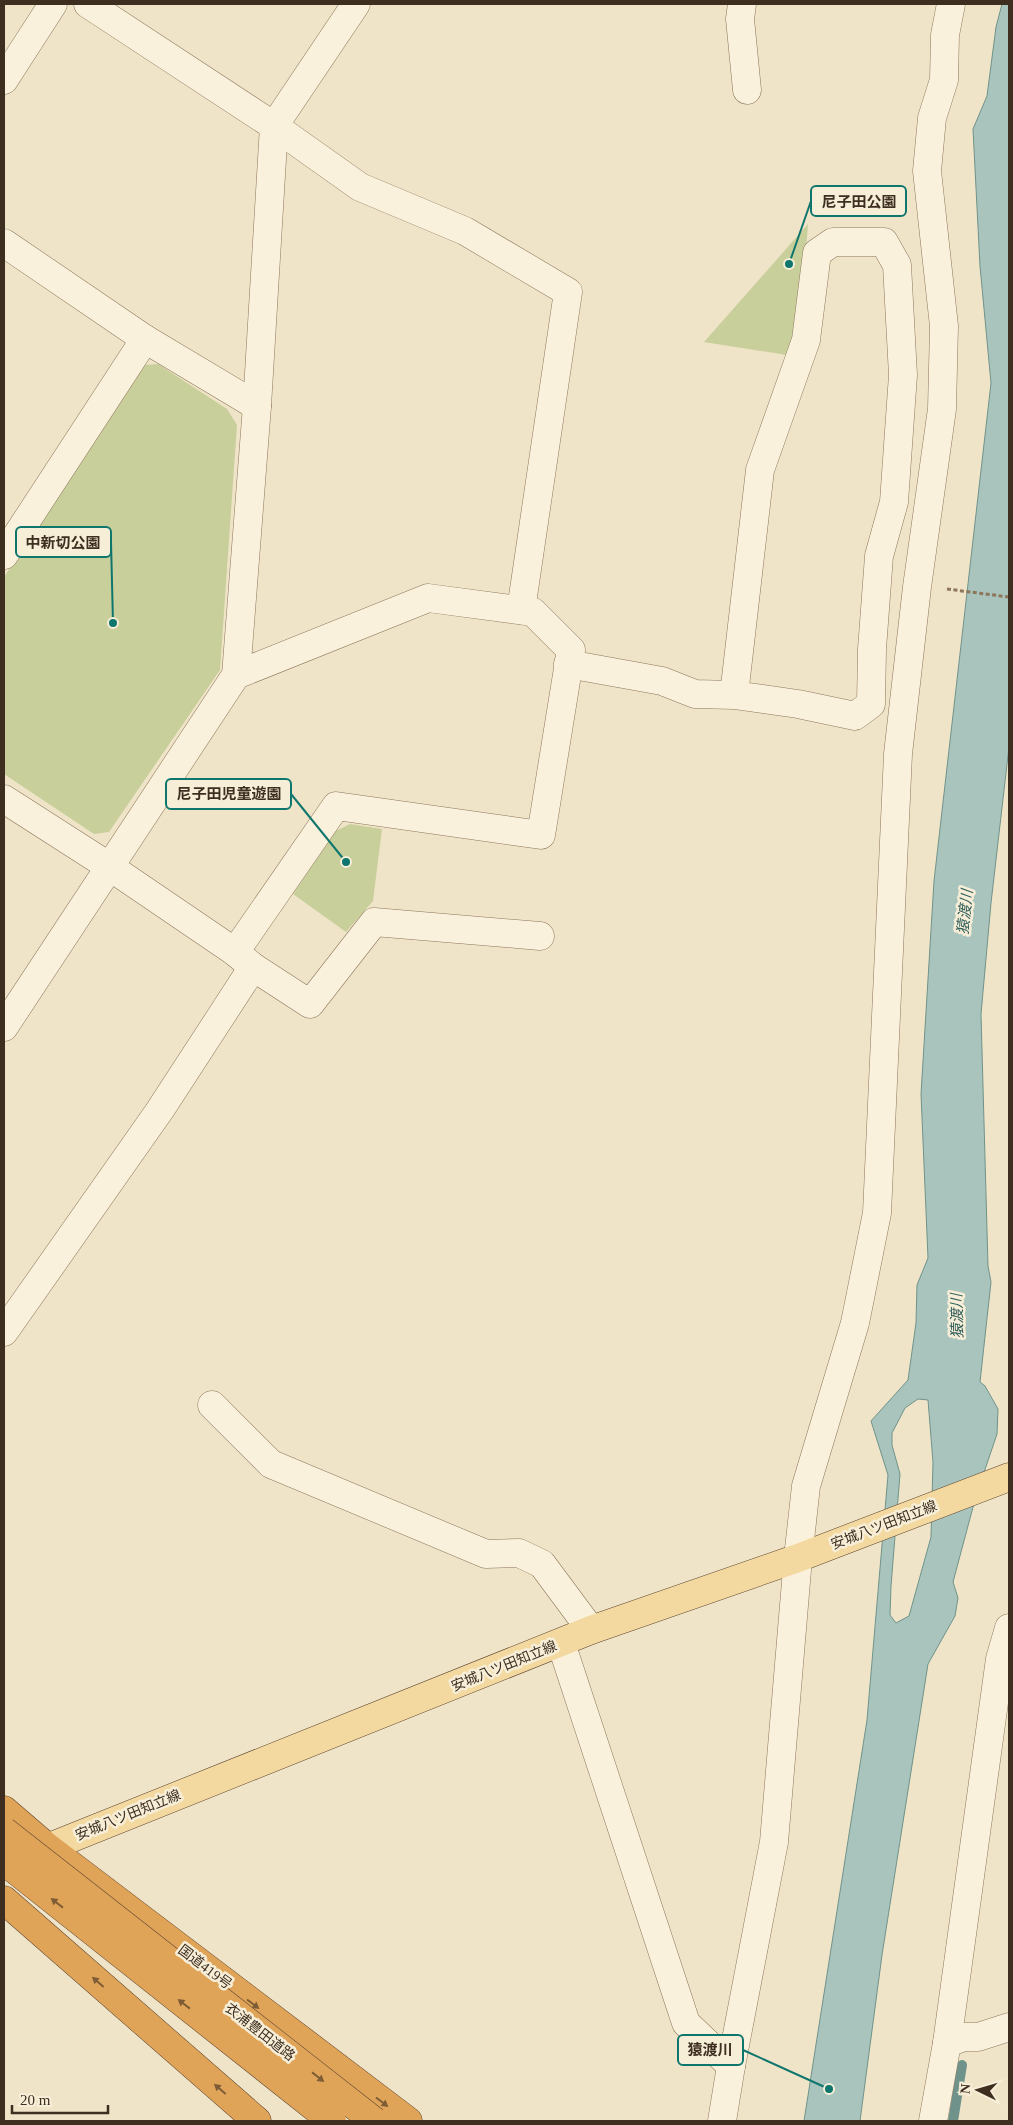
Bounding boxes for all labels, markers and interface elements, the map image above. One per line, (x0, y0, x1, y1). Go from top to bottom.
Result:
callout: 尼子田公園 (811, 186, 906, 216)
text: 尼子田公園 (821, 194, 897, 210)
callout: 中新切公園 (16, 527, 111, 557)
text: 中新切公園 (25, 535, 101, 551)
callout: 尼子田児童遊園 (166, 779, 291, 809)
text: 尼子田児童遊園 (176, 785, 282, 802)
water label: 猿渡川 (955, 887, 976, 935)
water label: 猿渡川 (949, 1291, 965, 1339)
street label: 安城八ツ田知立線 (829, 1498, 939, 1552)
street label: 安城八ツ田知立線 (449, 1638, 559, 1694)
street label: 安城八ツ田知立線 (73, 1787, 183, 1843)
one-way arrow (50, 1898, 64, 1908)
street label: 国道419号 (175, 1942, 235, 1992)
one-way arrow (92, 1977, 105, 1988)
one-way arrow (246, 1998, 259, 2009)
one-way arrow (177, 1999, 191, 2009)
street label: 衣浦豊田道路 (222, 2000, 298, 2064)
callout: 猿渡川 (678, 2035, 743, 2065)
text: 猿渡川 (687, 2042, 733, 2058)
north arrow (953, 2065, 1003, 2115)
one-way arrow (311, 2072, 324, 2083)
scale bar (12, 2082, 109, 2114)
one-way arrow (215, 2083, 227, 2095)
text: N (958, 2083, 973, 2095)
text: 20 m (20, 2092, 51, 2108)
one-way arrow (375, 2097, 389, 2107)

